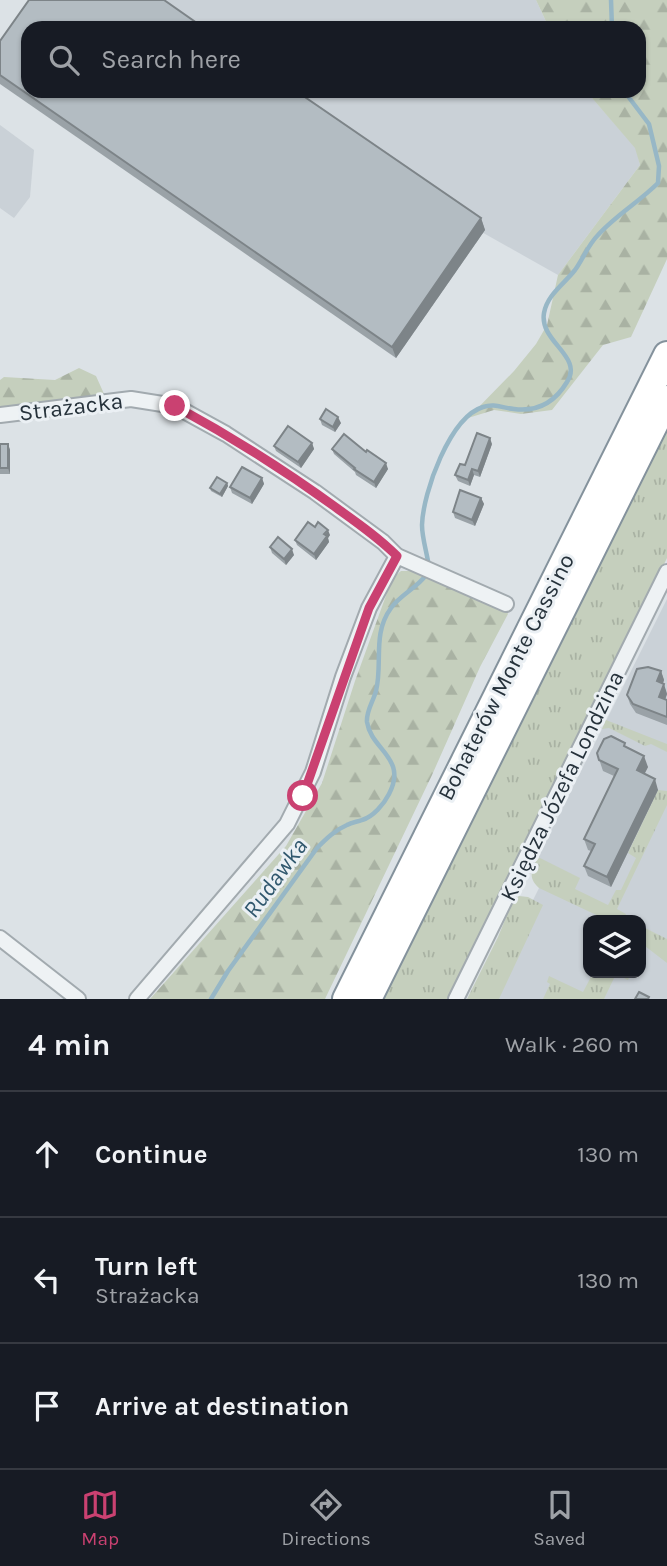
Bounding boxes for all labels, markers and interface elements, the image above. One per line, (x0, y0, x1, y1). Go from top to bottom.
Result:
search box (21, 21, 646, 98)
icon: search (45, 41, 83, 79)
text: Search here (101, 44, 241, 75)
street label: Strażacka (17, 387, 125, 427)
route end (159, 390, 190, 421)
street label: Bohaterów Monte Cassino (432, 549, 580, 805)
street label: Księdza Józefa Londzina (494, 666, 630, 906)
route start (287, 780, 318, 811)
water label: Rudawka (237, 833, 313, 923)
map controls (583, 915, 646, 978)
button: layers (583, 915, 646, 978)
text: 4 min (28, 1027, 110, 1063)
text: Walk · 260 m (505, 1031, 639, 1058)
icon: ahead (28, 1135, 66, 1173)
text: Continue (95, 1139, 207, 1170)
text: 130 m (577, 1141, 639, 1168)
text: Turn left (95, 1251, 197, 1282)
icon: left (28, 1261, 66, 1299)
text: 130 m (577, 1267, 639, 1294)
text: Strażacka (95, 1282, 200, 1309)
icon: arrive (28, 1387, 66, 1425)
text: Arrive at destination (95, 1391, 349, 1422)
tab: Map (81, 1486, 119, 1550)
tab: Directions (282, 1486, 371, 1550)
tab: Saved (533, 1486, 586, 1550)

